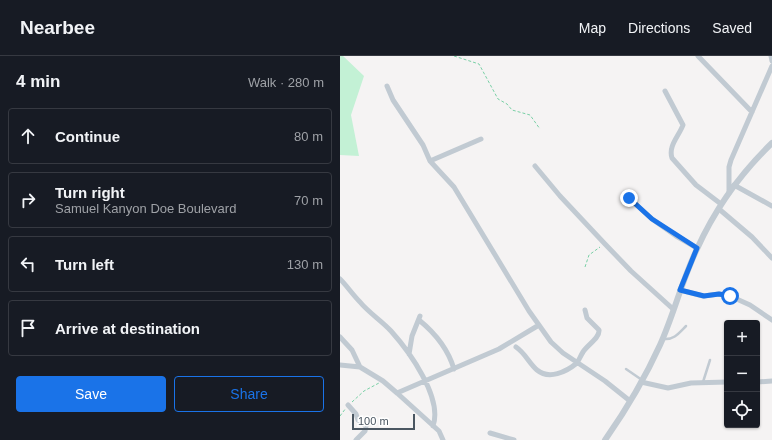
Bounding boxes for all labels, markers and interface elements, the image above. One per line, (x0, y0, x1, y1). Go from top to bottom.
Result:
text: Nearbee (20, 17, 95, 38)
text: Map (579, 20, 606, 36)
text: Directions (628, 20, 690, 36)
text: Saved (712, 20, 752, 36)
text: 4 min (16, 72, 60, 91)
text: Walk · 280 m (248, 75, 324, 90)
icon: ahead (17, 125, 39, 147)
text: Continue (55, 128, 120, 145)
text: 80 m (294, 129, 323, 144)
text: Turn right (55, 184, 125, 201)
icon: right (17, 189, 39, 211)
route end (620, 189, 638, 207)
text: 70 m (294, 193, 323, 208)
text: Samuel Kanyon Doe Boulevard (55, 201, 236, 216)
icon: left (17, 253, 39, 275)
text: Turn left (55, 256, 114, 273)
text: 130 m (287, 257, 323, 272)
route start (721, 287, 739, 305)
icon: arrive (17, 317, 39, 339)
text: Arrive at destination (55, 320, 200, 337)
map controls (724, 320, 760, 428)
button: + (724, 320, 760, 356)
button: − (724, 356, 760, 392)
button: Save (16, 376, 166, 412)
button: Share (174, 376, 324, 412)
button: locate (724, 392, 760, 428)
scale bar (352, 412, 415, 431)
text: 100 m (358, 415, 389, 427)

